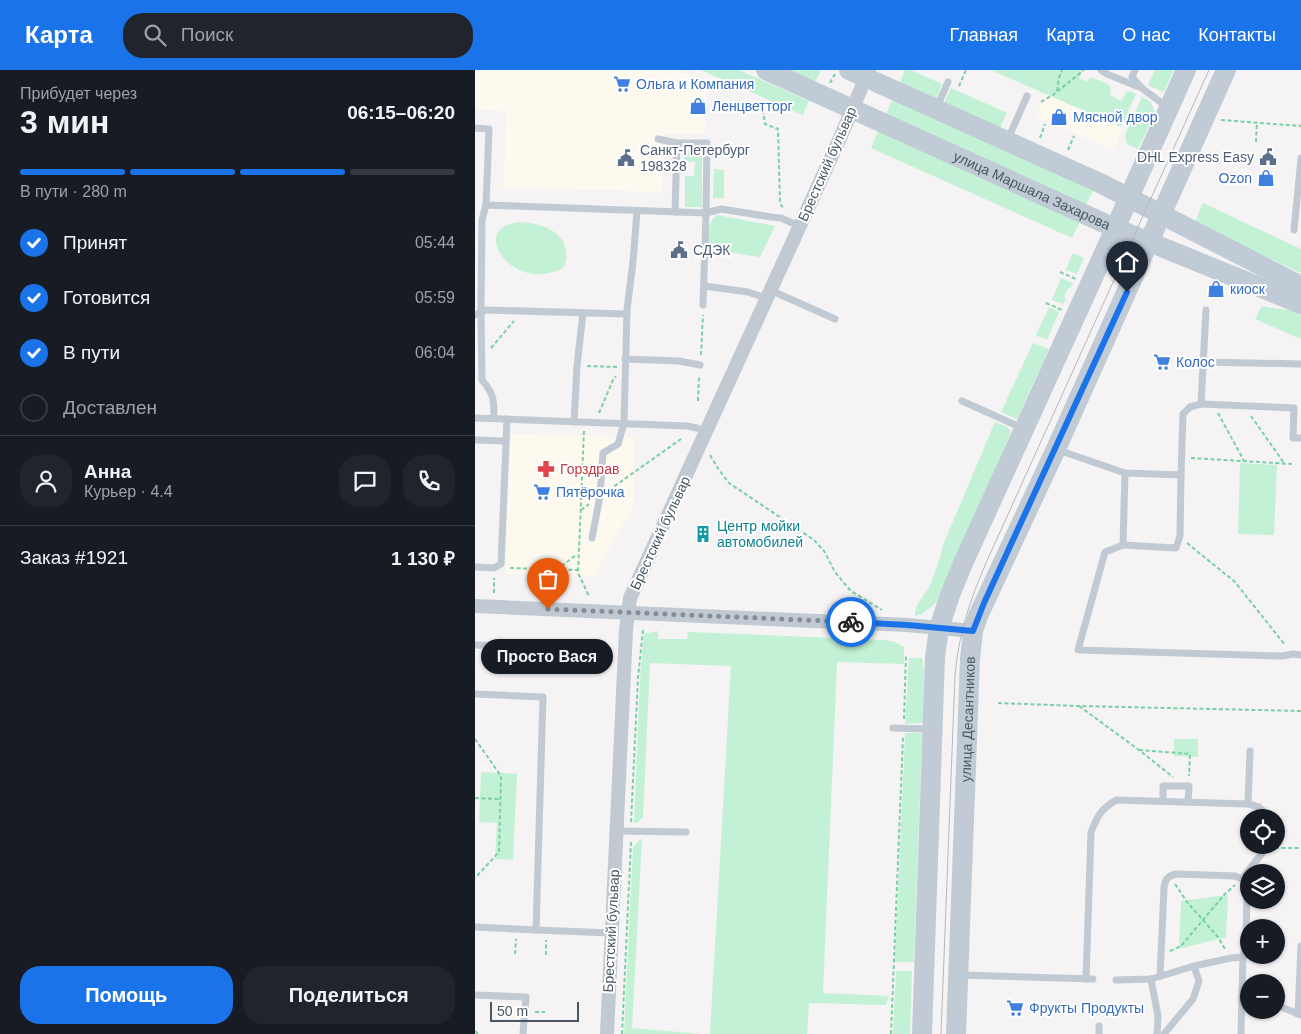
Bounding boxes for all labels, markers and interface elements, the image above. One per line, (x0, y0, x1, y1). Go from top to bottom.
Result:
search box (123, 13, 473, 58)
text: Карта (25, 21, 93, 48)
icon: search (141, 21, 169, 49)
text: Поиск (181, 24, 233, 45)
text: Главная (950, 25, 1018, 45)
text: Карта (1046, 25, 1094, 45)
text: О нас (1122, 25, 1170, 45)
text: Контакты (1198, 25, 1276, 45)
supermarket icon: Ольга и Компания (612, 74, 632, 94)
place label: Ольга и Компания (636, 76, 754, 92)
text: Прибудет через (20, 85, 137, 102)
shop icon: Ленцветторг (688, 96, 708, 116)
place label: Ленцветторг (712, 98, 793, 114)
text: 06:15–06:20 (347, 102, 455, 123)
text: 3 мин (20, 104, 109, 140)
street label: Брестский бульвар (795, 104, 859, 224)
shop icon: Мясной двор (1049, 107, 1069, 127)
place label: Мясной двор (1073, 109, 1158, 125)
place label: Санкт-Петербург 198328 (640, 142, 750, 174)
public building icon: DHL Express Easy (1258, 147, 1278, 167)
public building icon: Санкт-Петербург 198328 (616, 148, 636, 168)
street label: улица Маршала Захарова (951, 148, 1113, 233)
place label: DHL Express Easy (1137, 149, 1254, 165)
shop icon: Ozon (1256, 168, 1276, 188)
place label: Ozon (1219, 170, 1252, 186)
text: В пути · 280 m (20, 183, 127, 200)
icon: check (20, 229, 48, 257)
text: Принят (63, 232, 127, 253)
text: 05:44 (415, 234, 455, 251)
public building icon: СДЭК (669, 240, 689, 260)
pin (1106, 241, 1148, 292)
place label: СДЭК (693, 242, 731, 258)
icon: home (1113, 248, 1141, 276)
shop icon: киоск (1206, 279, 1226, 299)
place label: киоск (1230, 281, 1266, 297)
icon: check (20, 284, 48, 312)
text: Готовится (63, 287, 150, 308)
text: 05:59 (415, 289, 455, 306)
icon: check (20, 339, 48, 367)
text: В пути (63, 342, 120, 363)
text: 06:04 (415, 344, 455, 361)
supermarket icon: Колос (1152, 352, 1172, 372)
place label: Колос (1176, 354, 1215, 370)
text: Доставлен (63, 397, 157, 418)
button: person (20, 455, 72, 507)
button: chat (339, 455, 391, 507)
button: phone (403, 455, 455, 507)
pharmacy icon: Горздрав (536, 459, 556, 479)
text: Анна (84, 461, 131, 482)
place label: Горздрав (560, 461, 619, 477)
street label: Брестский бульвар (627, 474, 693, 592)
supermarket icon: Пятёрочка (532, 482, 552, 502)
text: Курьер · 4.4 (84, 483, 173, 500)
place label: Пятёрочка (556, 484, 625, 500)
place label: Центр мойки автомобилей (717, 518, 803, 550)
building icon: Центр мойки автомобилей (693, 524, 713, 544)
text: Заказ #1921 (20, 547, 128, 568)
text: 1 130 ₽ (391, 548, 455, 569)
pin (527, 558, 569, 609)
icon: bag (534, 565, 562, 593)
courier (826, 597, 876, 647)
icon: bike (837, 608, 865, 636)
callout: Просто Вася (482, 639, 614, 674)
text: Просто Вася (497, 648, 597, 665)
street label: улица Десантников (957, 656, 978, 782)
map controls (1240, 809, 1285, 1019)
button: locate (1240, 809, 1285, 854)
button: layers (1240, 864, 1285, 909)
street label: Брестский бульвар (600, 869, 622, 993)
button: + (1240, 919, 1285, 964)
button: Помощь (20, 966, 233, 1024)
button: Поделиться (243, 966, 455, 1024)
button: − (1240, 974, 1285, 1019)
supermarket icon: Фрукты Продукты (1005, 998, 1025, 1018)
scale bar (490, 999, 579, 1022)
place label: Фрукты Продукты (1029, 1000, 1144, 1016)
text: 50 m (497, 1003, 528, 1019)

